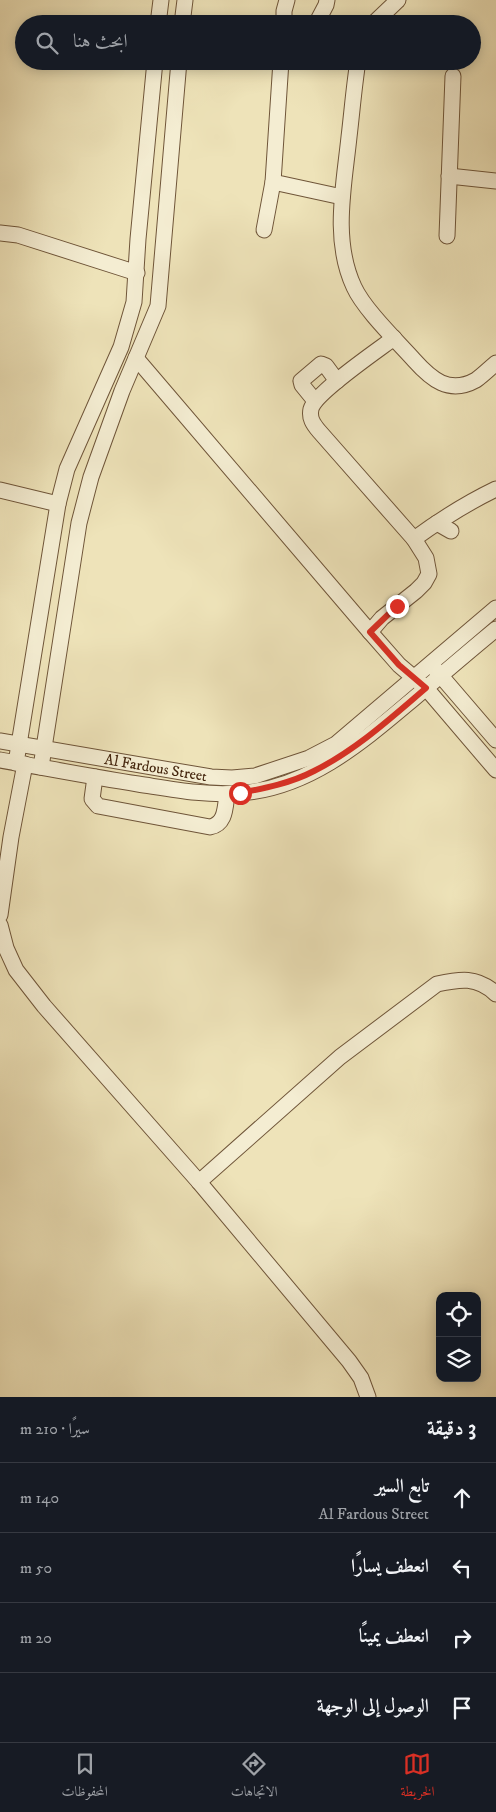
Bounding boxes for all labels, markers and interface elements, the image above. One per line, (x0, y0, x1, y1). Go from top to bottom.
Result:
search box (15, 15, 481, 70)
icon: search (33, 29, 61, 57)
text: ابحث هنا (73, 30, 128, 53)
route end (386, 595, 409, 618)
street label: Al Fardous Street (103, 749, 209, 786)
route start (229, 782, 252, 805)
map controls (436, 1292, 481, 1382)
button: locate (436, 1292, 481, 1337)
button: layers (436, 1337, 481, 1382)
text: 3 دقيقة (427, 1416, 476, 1442)
text: سيرًا · 210 m (20, 1419, 90, 1439)
text: تابع السير (375, 1475, 429, 1498)
icon: ahead (448, 1484, 476, 1512)
text: 140 m (20, 1488, 59, 1508)
text: Al Fardous Street (318, 1504, 429, 1524)
icon: left (448, 1554, 476, 1582)
text: انعطف يسارًا (351, 1555, 429, 1578)
text: 50 m (20, 1558, 52, 1578)
icon: right (448, 1624, 476, 1652)
text: انعطف يمينًا (359, 1625, 429, 1648)
text: 20 m (20, 1628, 52, 1648)
icon: arrive (448, 1694, 476, 1722)
text: الوصول إلى الوجهة (317, 1695, 429, 1718)
tab: المحفوظات (62, 1750, 108, 1805)
tab: الاتجاهات (231, 1750, 277, 1805)
tab: الخريطة (400, 1750, 435, 1805)

